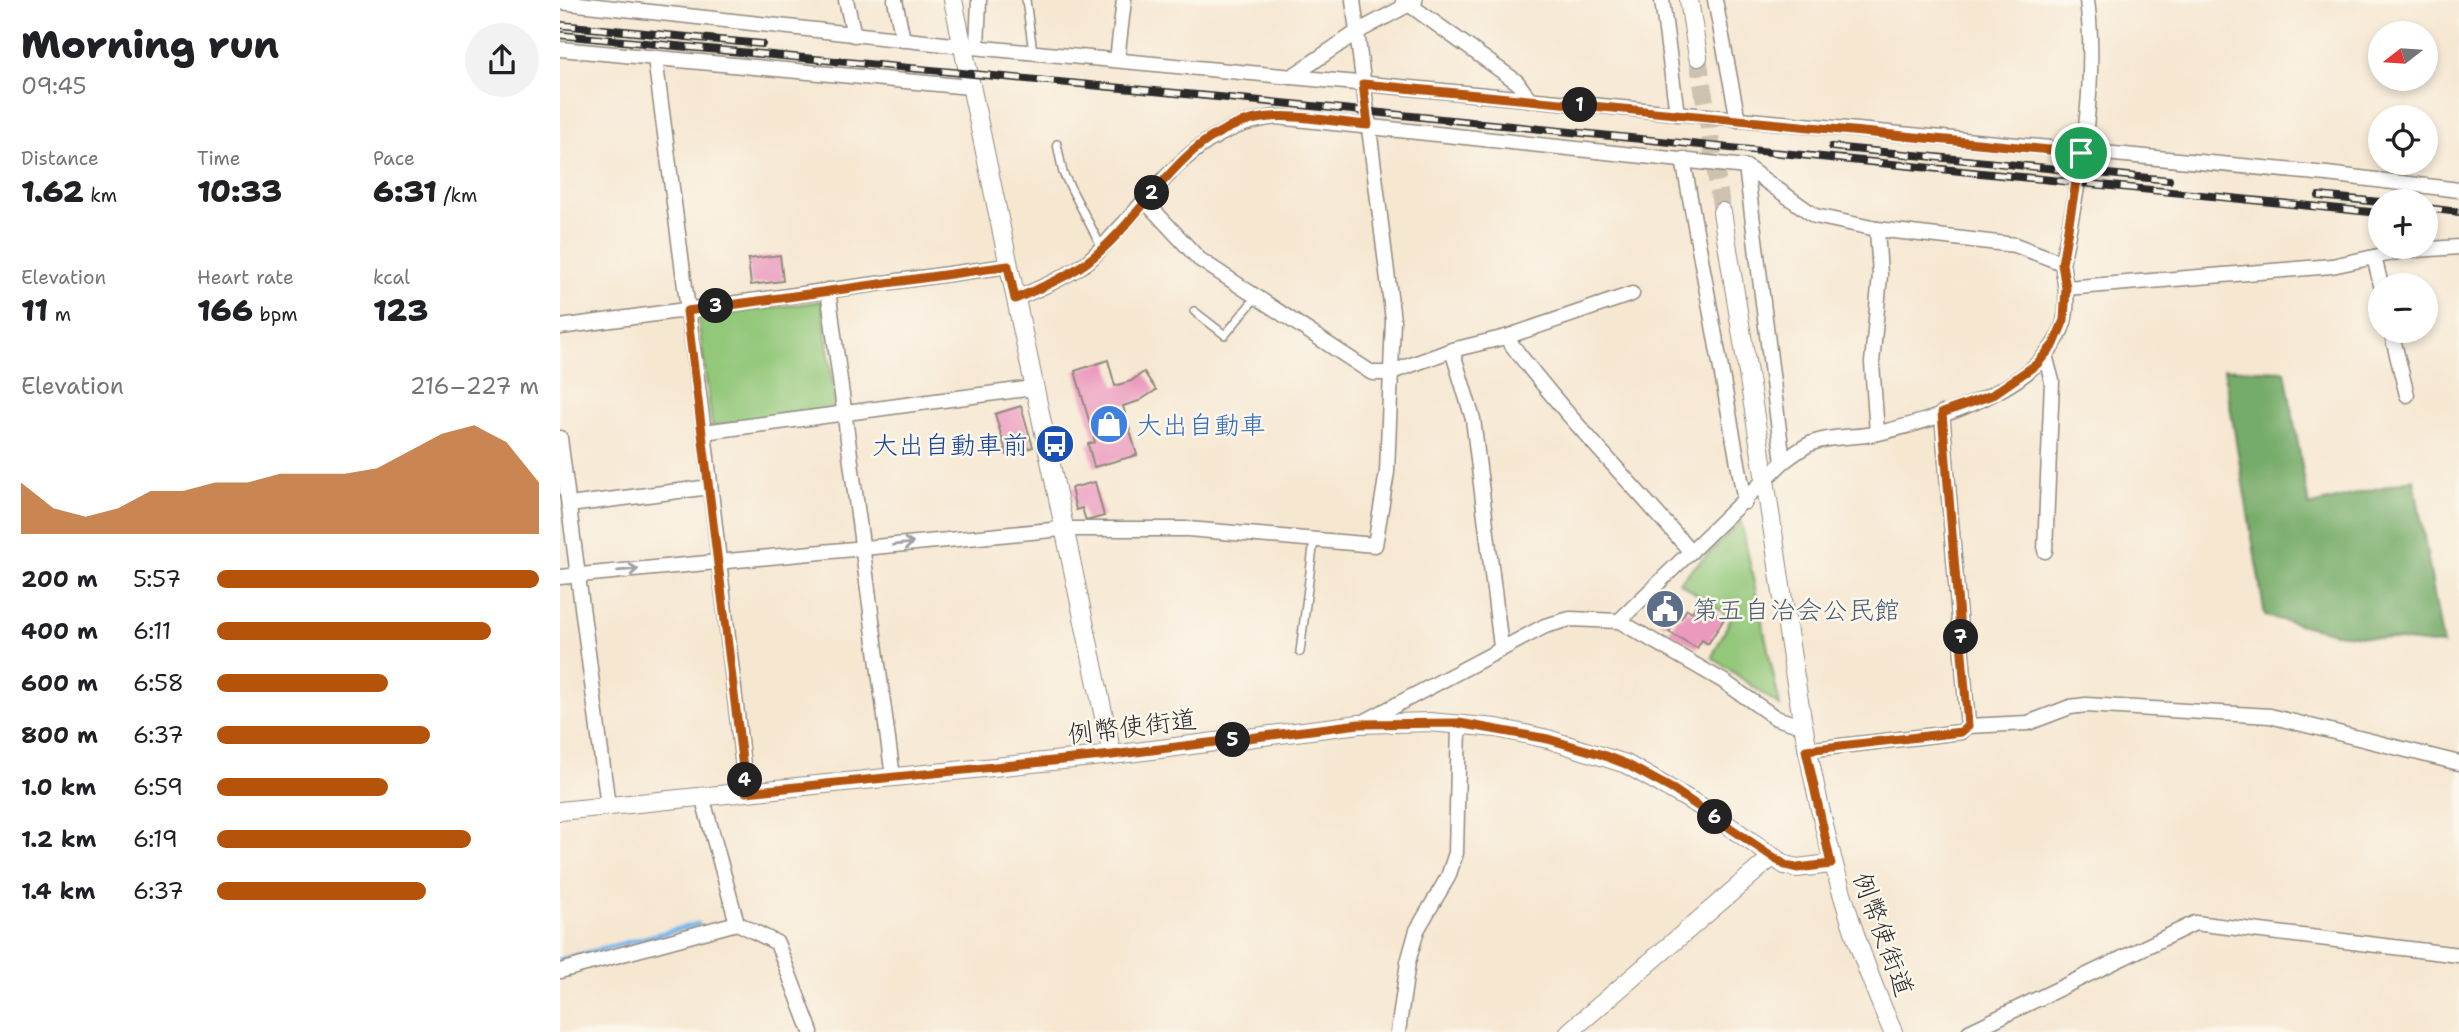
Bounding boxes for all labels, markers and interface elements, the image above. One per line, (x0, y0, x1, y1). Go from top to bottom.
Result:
text: Morning run (21, 19, 279, 70)
north arrow (2368, 21, 2438, 91)
map controls (2368, 21, 2438, 343)
button: share (465, 23, 539, 97)
text: 09:45 (21, 71, 87, 101)
pin: 1 (1562, 88, 1598, 122)
text: 1 (1575, 92, 1584, 117)
button: locate (2368, 105, 2438, 175)
pin (2051, 123, 2111, 183)
icon: arrive (2062, 134, 2100, 172)
text: Distance (21, 146, 99, 171)
text: Time (197, 146, 241, 171)
text: Pace (373, 146, 415, 171)
text: 1.62 (21, 171, 84, 212)
text: 10:33 (197, 171, 282, 212)
text: 6:31 (373, 171, 437, 212)
pin: 2 (1134, 176, 1170, 210)
text: 2 (1145, 180, 1158, 205)
text: km (84, 183, 117, 208)
text: /km (437, 183, 477, 208)
button: + (2368, 189, 2438, 259)
text: Elevation (21, 265, 106, 290)
text: Heart rate (197, 265, 294, 290)
text: kcal (373, 265, 410, 290)
button: − (2368, 273, 2438, 343)
pin: 3 (698, 288, 734, 324)
text: 11 (21, 290, 48, 331)
text: 166 (197, 290, 253, 331)
text: 123 (373, 290, 428, 331)
text: 3 (709, 293, 722, 318)
text: m (48, 302, 71, 327)
text: bpm (253, 302, 298, 327)
text: Elevation (21, 371, 124, 401)
text: 216–227 m (410, 371, 539, 401)
shop icon: 大出自動車 (1088, 403, 1130, 445)
place label: 大出自動車 (1136, 407, 1266, 442)
bus stop icon: 大出自動車前 (1034, 423, 1076, 465)
place label: 大出自動車前 (872, 427, 1028, 462)
one-way arrow (891, 538, 914, 551)
one-way arrow (616, 563, 639, 576)
text: 200 m (21, 564, 98, 594)
text: 5:57 (133, 564, 181, 594)
public building icon: 第五自治会公民館 (1644, 588, 1686, 630)
place label: 第五自治会公民館 (1692, 592, 1900, 627)
text: 400 m (21, 616, 98, 646)
text: 6:11 (133, 616, 171, 646)
pin: 7 (1944, 620, 1978, 654)
text: 7 (1954, 624, 1967, 649)
text: 600 m (21, 668, 98, 698)
text: 6:58 (133, 668, 184, 698)
street label: 例幣使街道 (1065, 701, 1199, 751)
text: 800 m (21, 720, 98, 750)
text: 6:37 (133, 720, 184, 750)
pin: 5 (1216, 722, 1250, 758)
text: 5 (1227, 727, 1238, 752)
pin: 4 (728, 762, 762, 798)
text: 4 (738, 767, 751, 792)
text: 1.0 km (21, 772, 96, 802)
text: 6:59 (133, 772, 183, 802)
pin: 6 (1698, 800, 1732, 834)
text: 6 (1708, 804, 1721, 829)
text: 1.2 km (21, 824, 97, 854)
text: 6:19 (133, 824, 178, 854)
street label: 例幣使街道 (1845, 867, 1923, 1001)
text: 1.4 km (21, 876, 95, 906)
text: 6:37 (133, 876, 184, 906)

